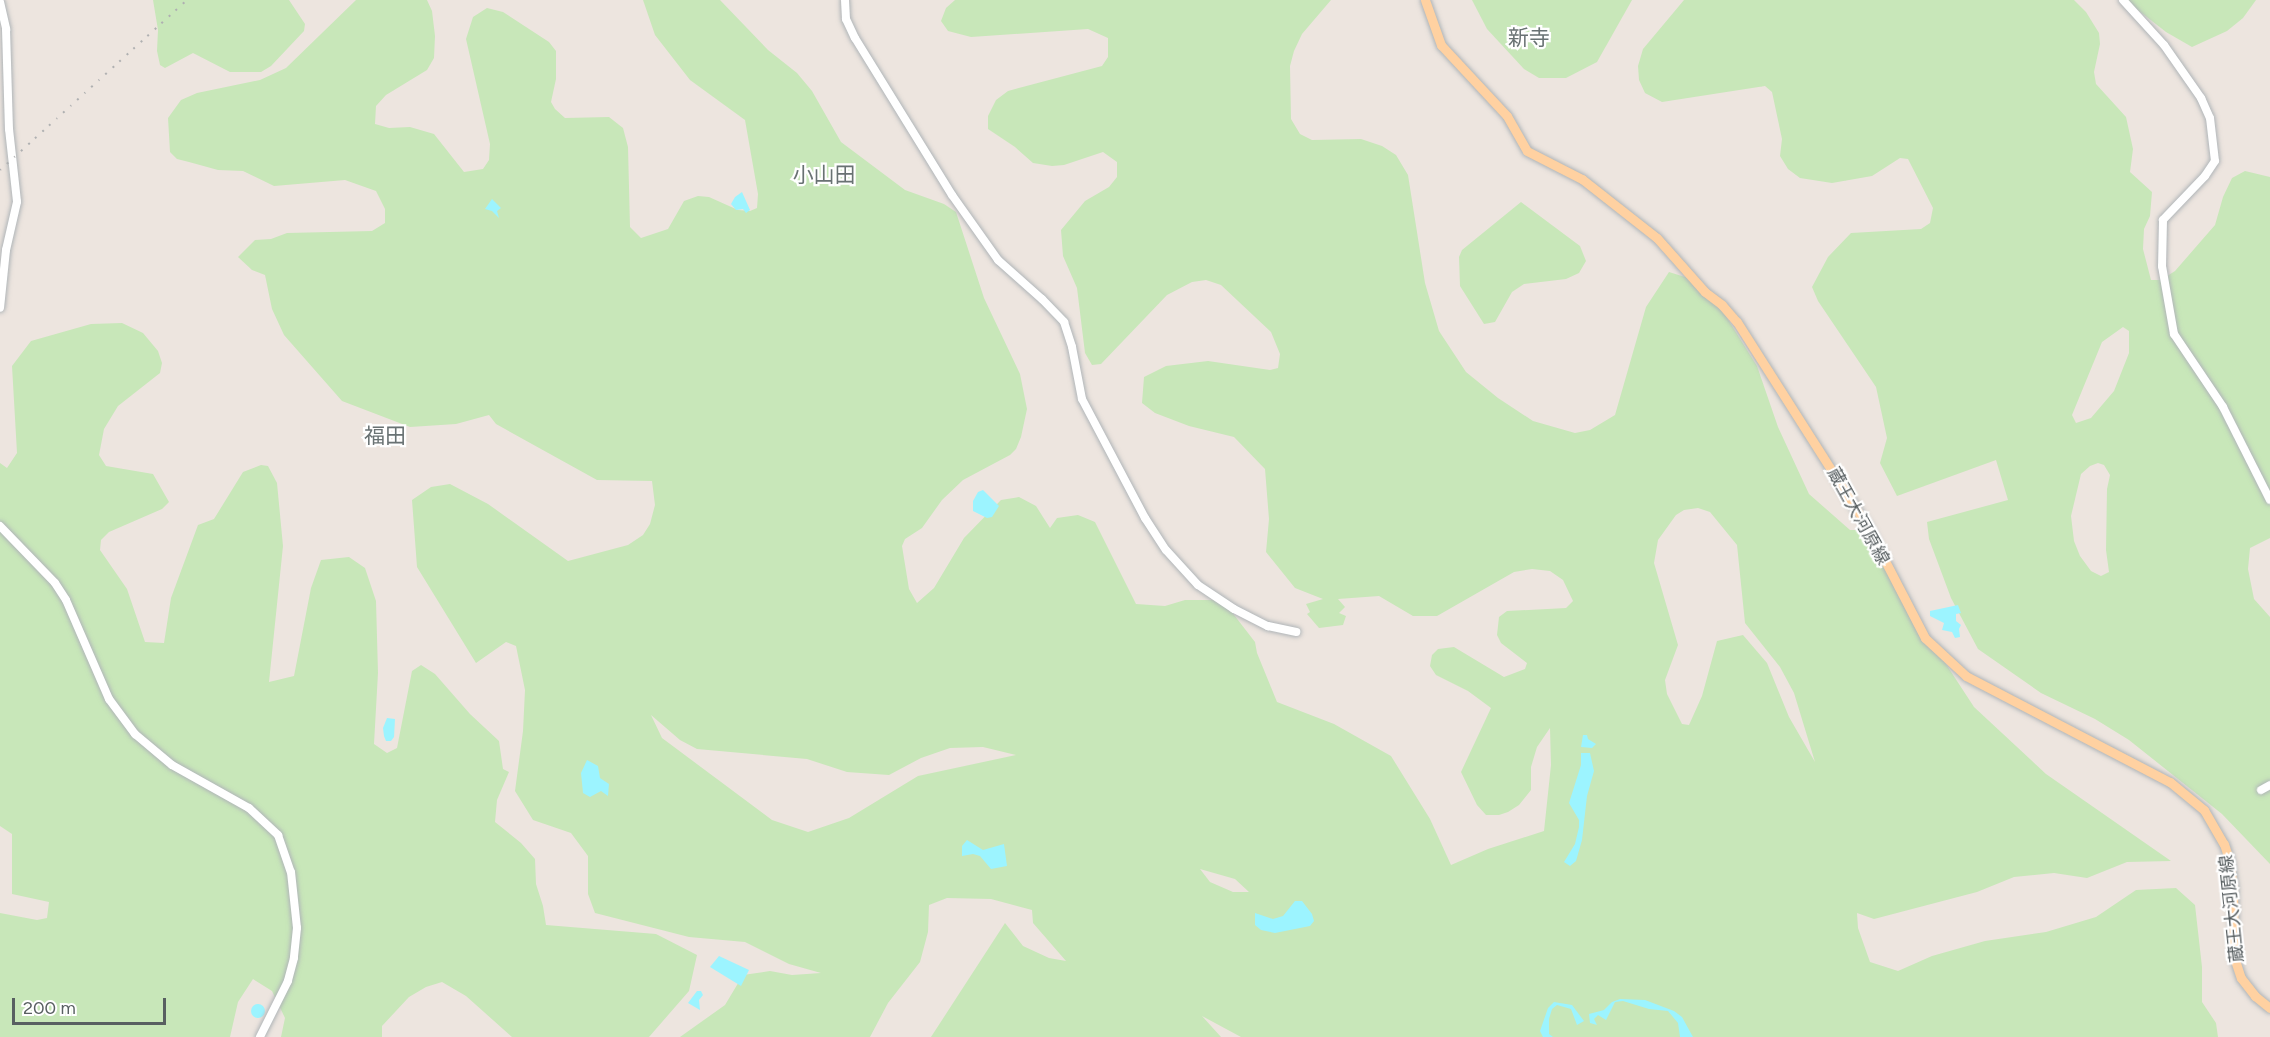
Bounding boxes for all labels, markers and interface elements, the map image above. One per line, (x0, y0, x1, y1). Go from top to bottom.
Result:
district label: 新寺 (1508, 25, 1550, 51)
district label: 小山田 (793, 162, 855, 188)
district label: 福田 (364, 423, 406, 449)
street label: 蔵王大河原線 (1822, 464, 1894, 568)
street label: 蔵王大河原線 (2216, 854, 2248, 964)
scale bar (15, 986, 170, 1024)
text: 200 m (23, 997, 76, 1019)

